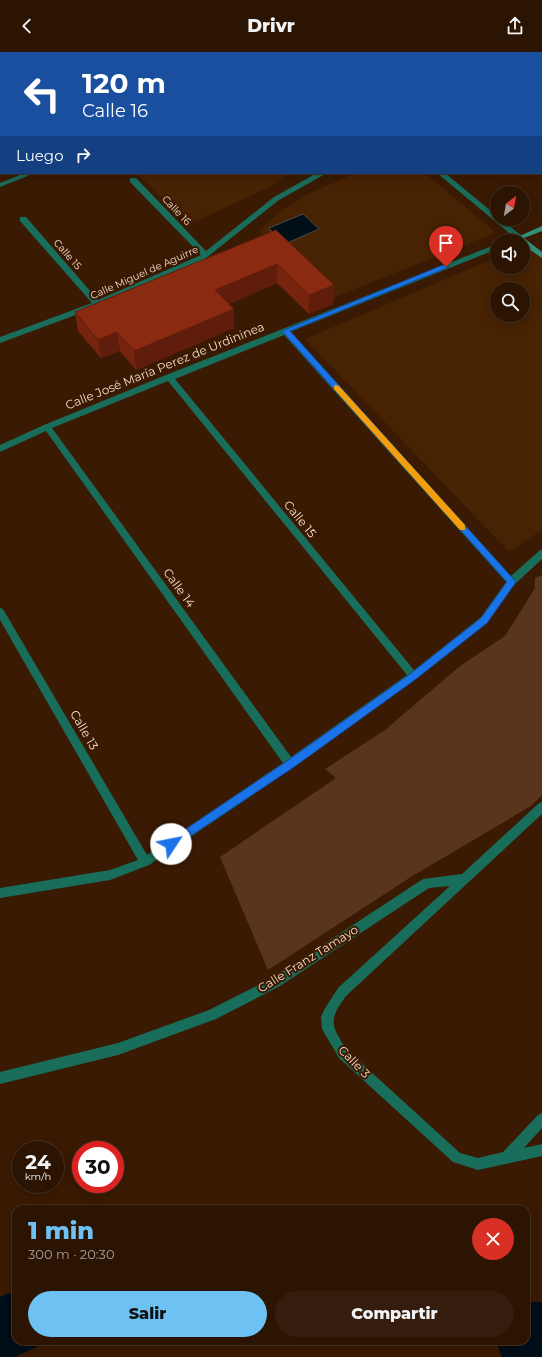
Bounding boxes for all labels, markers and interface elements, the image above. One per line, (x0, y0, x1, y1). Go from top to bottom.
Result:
icon: back (16, 15, 38, 37)
text: Drivr (247, 15, 295, 37)
icon: share (504, 15, 526, 37)
text: 120 m (82, 66, 166, 100)
icon: left (16, 68, 68, 120)
text: Calle 16 (82, 100, 148, 122)
icon: right (72, 144, 94, 166)
text: Luego (16, 146, 64, 165)
north arrow (490, 186, 530, 226)
map controls (490, 186, 530, 322)
street label: Calle 16 (159, 193, 194, 228)
pin (429, 226, 463, 267)
icon: arrive (435, 232, 457, 254)
button: sound (490, 234, 530, 274)
street label: Calle 15 (51, 236, 85, 273)
street label: Calle Miguel de Aguirre (88, 243, 200, 302)
button: search (490, 282, 530, 322)
street label: Calle José María Perez de Urdininea (63, 319, 267, 412)
street label: Calle 15 (281, 497, 320, 540)
street label: Calle 14 (160, 565, 199, 610)
street label: Calle 13 (67, 707, 102, 753)
position arrow (150, 823, 192, 865)
street label: Calle Franz Tamayo (255, 922, 361, 996)
street label: Calle 3 (335, 1042, 373, 1081)
speed limit sign: 30 (72, 1141, 124, 1193)
text: 24 (25, 1150, 51, 1174)
text: km/h (25, 1170, 51, 1183)
text: 1 min (28, 1216, 94, 1245)
button: close (472, 1218, 514, 1260)
text: 300 m · 20:30 (28, 1246, 115, 1262)
button: Salir (28, 1291, 267, 1337)
button: Compartir (275, 1291, 514, 1337)

